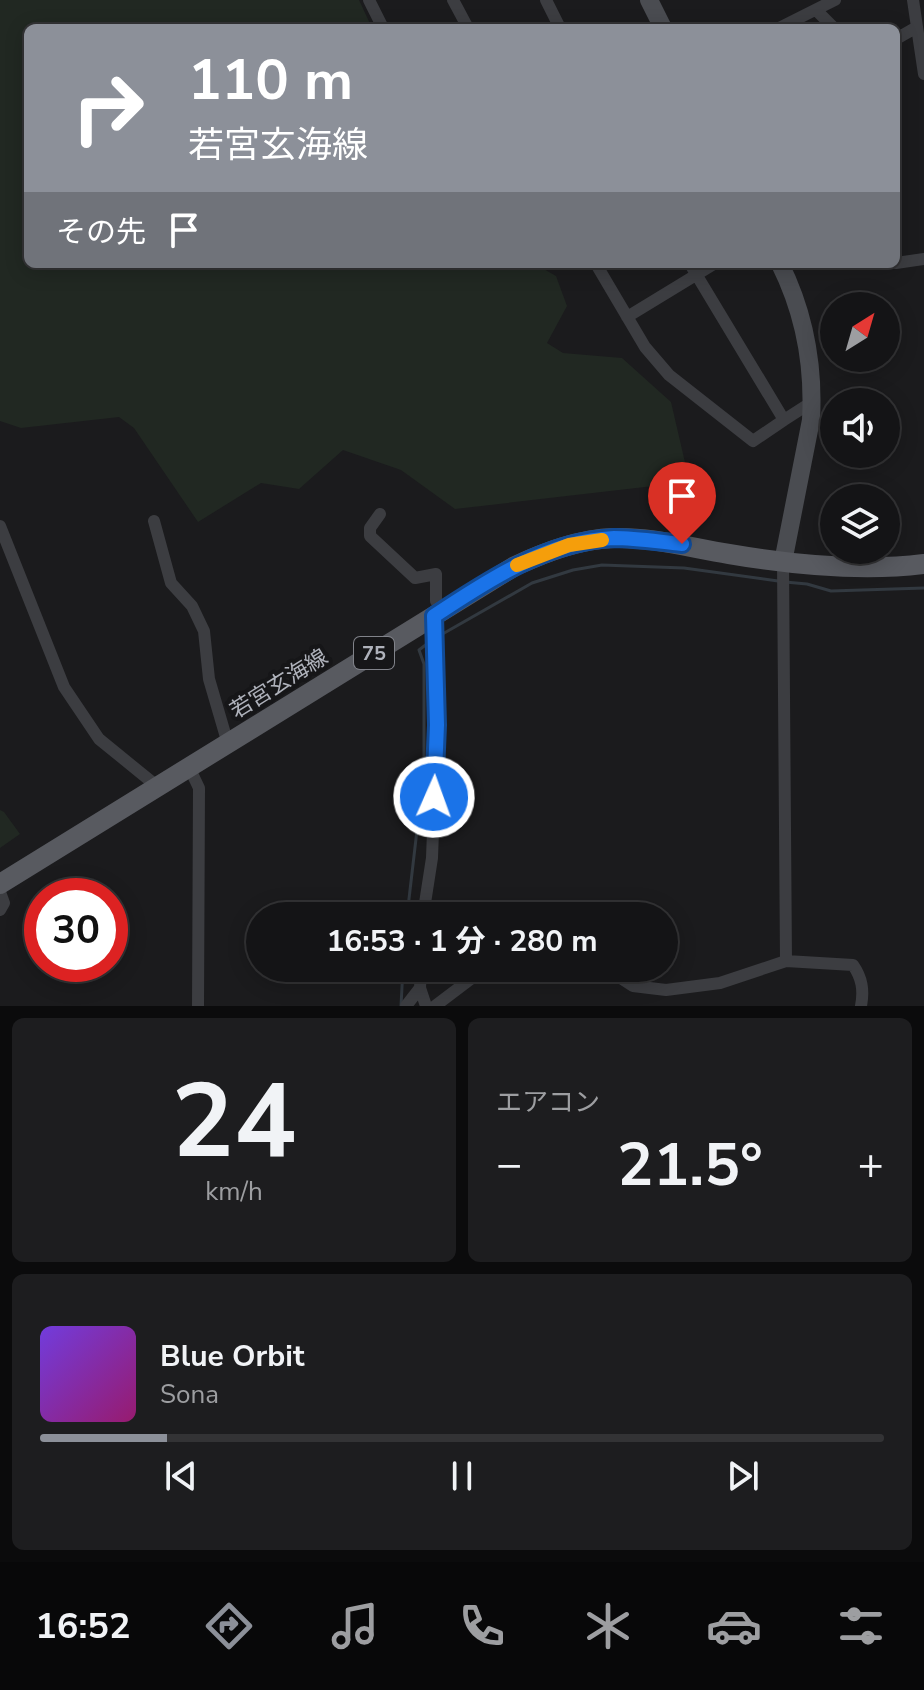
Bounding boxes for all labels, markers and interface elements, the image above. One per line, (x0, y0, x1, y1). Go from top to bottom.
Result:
text: 110 m (188, 42, 353, 119)
icon: right (56, 56, 160, 160)
text: 若宮玄海線 (188, 121, 368, 170)
icon: arrive (162, 208, 206, 252)
text: その先 (56, 212, 146, 253)
north arrow (820, 292, 900, 372)
map controls (820, 292, 900, 564)
button: sound (820, 388, 900, 468)
pin (648, 462, 716, 544)
icon: arrive (660, 474, 704, 518)
button: layers (820, 484, 900, 564)
road number: 75 (354, 637, 394, 669)
street label: 若宮玄海線 (224, 642, 334, 726)
position arrow (392, 755, 476, 839)
speed limit sign: 30 (24, 878, 128, 982)
text: 16:53 · 1 分 · 280 m (326, 921, 598, 962)
text: 24 (172, 1051, 296, 1193)
text: エアコン (496, 1085, 600, 1120)
text: 21.5° (617, 1124, 763, 1206)
text: − (496, 1135, 522, 1195)
text: + (858, 1135, 884, 1195)
text: km/h (205, 1174, 263, 1209)
text: Blue Orbit (160, 1336, 304, 1377)
text: Sona (160, 1377, 219, 1412)
icon: previous (159, 1454, 203, 1498)
icon: pause (440, 1454, 484, 1498)
icon: next (721, 1454, 765, 1498)
icon: directions (201, 1598, 257, 1654)
icon: music (327, 1598, 383, 1654)
icon: phone (454, 1598, 510, 1654)
icon: climate (580, 1598, 636, 1654)
icon: car (706, 1598, 762, 1654)
icon: filters (833, 1598, 889, 1654)
text: 16:52 (35, 1602, 131, 1651)

